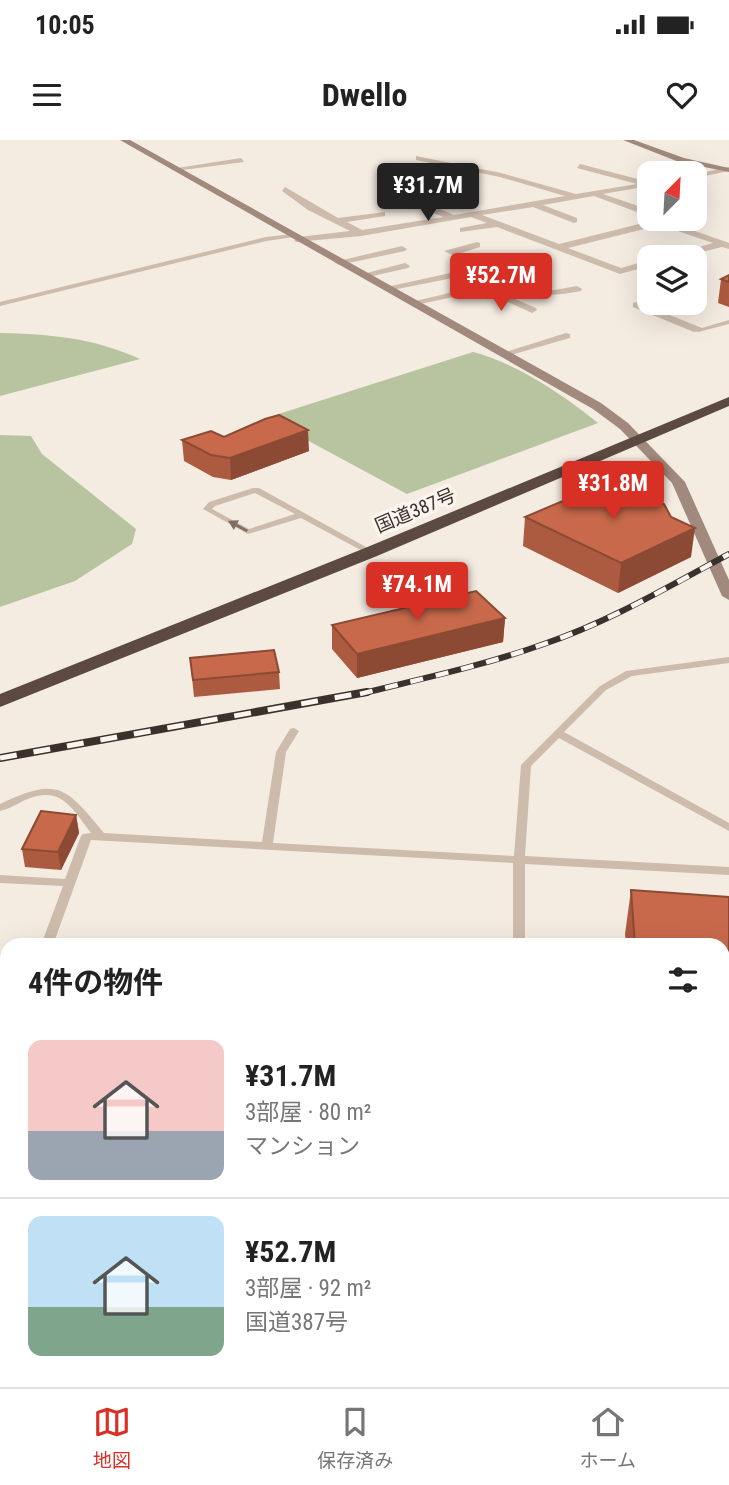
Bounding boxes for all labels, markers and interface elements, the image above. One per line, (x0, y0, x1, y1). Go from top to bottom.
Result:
text: 10:05 (35, 10, 95, 40)
icon: menu (28, 76, 66, 114)
text: Dwello (322, 76, 407, 114)
icon: heart (663, 76, 701, 114)
north arrow (637, 161, 707, 231)
map controls (637, 161, 707, 315)
pin: ¥31.7M (371, 164, 485, 223)
text: ¥31.7M (393, 172, 463, 199)
button: layers (637, 245, 707, 315)
pin: ¥52.7M (444, 254, 558, 313)
text: ¥52.7M (466, 262, 536, 289)
pin: ¥31.8M (556, 462, 670, 521)
text: ¥31.8M (578, 470, 648, 497)
street label: 国道387号 (372, 483, 459, 538)
one-way arrow (229, 520, 248, 532)
pin: ¥74.1M (360, 562, 474, 622)
text: ¥74.1M (382, 571, 452, 598)
icon: filters (664, 961, 702, 999)
text: 4件の物件 (28, 965, 163, 1000)
text: ¥31.7M (245, 1058, 336, 1093)
icon: home (84, 1068, 168, 1152)
text: 3部屋 · 80 m² (245, 1099, 371, 1126)
text: マンション (245, 1133, 360, 1160)
text: ¥52.7M (245, 1234, 336, 1269)
icon: home (84, 1244, 168, 1328)
text: 3部屋 · 92 m² (245, 1275, 371, 1302)
text: 国道387号 (245, 1309, 348, 1336)
tab: 地図 (93, 1403, 131, 1472)
tab: 保存済み (317, 1403, 393, 1472)
tab: ホーム (579, 1403, 636, 1472)

